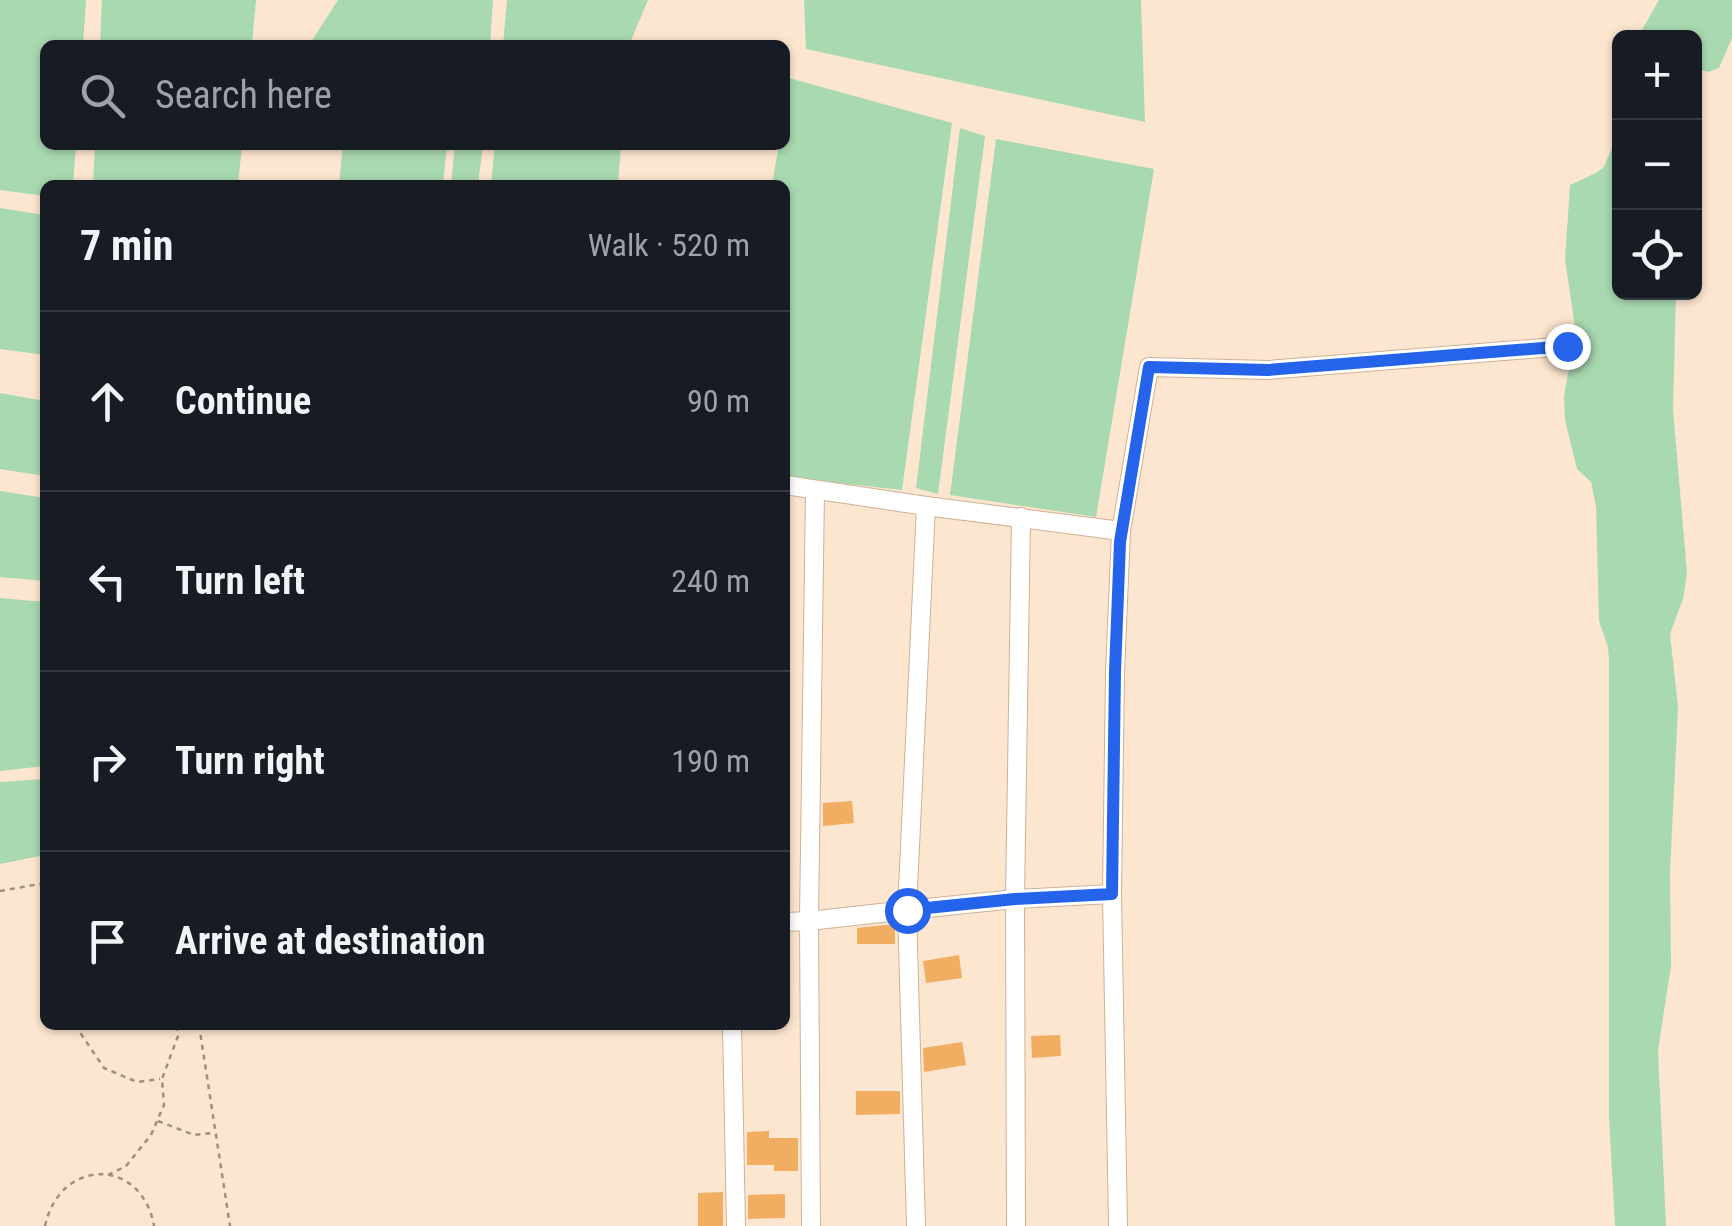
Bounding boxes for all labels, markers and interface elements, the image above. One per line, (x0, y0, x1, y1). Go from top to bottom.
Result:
map controls (1612, 30, 1702, 300)
button: + (1612, 30, 1702, 120)
search box (40, 40, 790, 150)
icon: search (75, 68, 130, 123)
text: Search here (155, 73, 332, 117)
button: − (1612, 120, 1702, 210)
button: locate (1612, 210, 1702, 300)
text: 7 min (80, 221, 173, 270)
text: Walk · 520 m (588, 226, 750, 264)
route end (1545, 324, 1591, 370)
icon: ahead (80, 374, 135, 429)
text: Continue (175, 379, 311, 423)
text: 90 m (687, 382, 750, 420)
icon: left (80, 554, 135, 609)
text: Turn left (175, 559, 305, 603)
text: 240 m (671, 562, 750, 600)
icon: right (80, 734, 135, 789)
text: Turn right (175, 739, 325, 783)
text: 190 m (671, 742, 750, 780)
route start (885, 888, 931, 934)
icon: arrive (80, 914, 135, 969)
text: Arrive at destination (175, 919, 485, 963)

